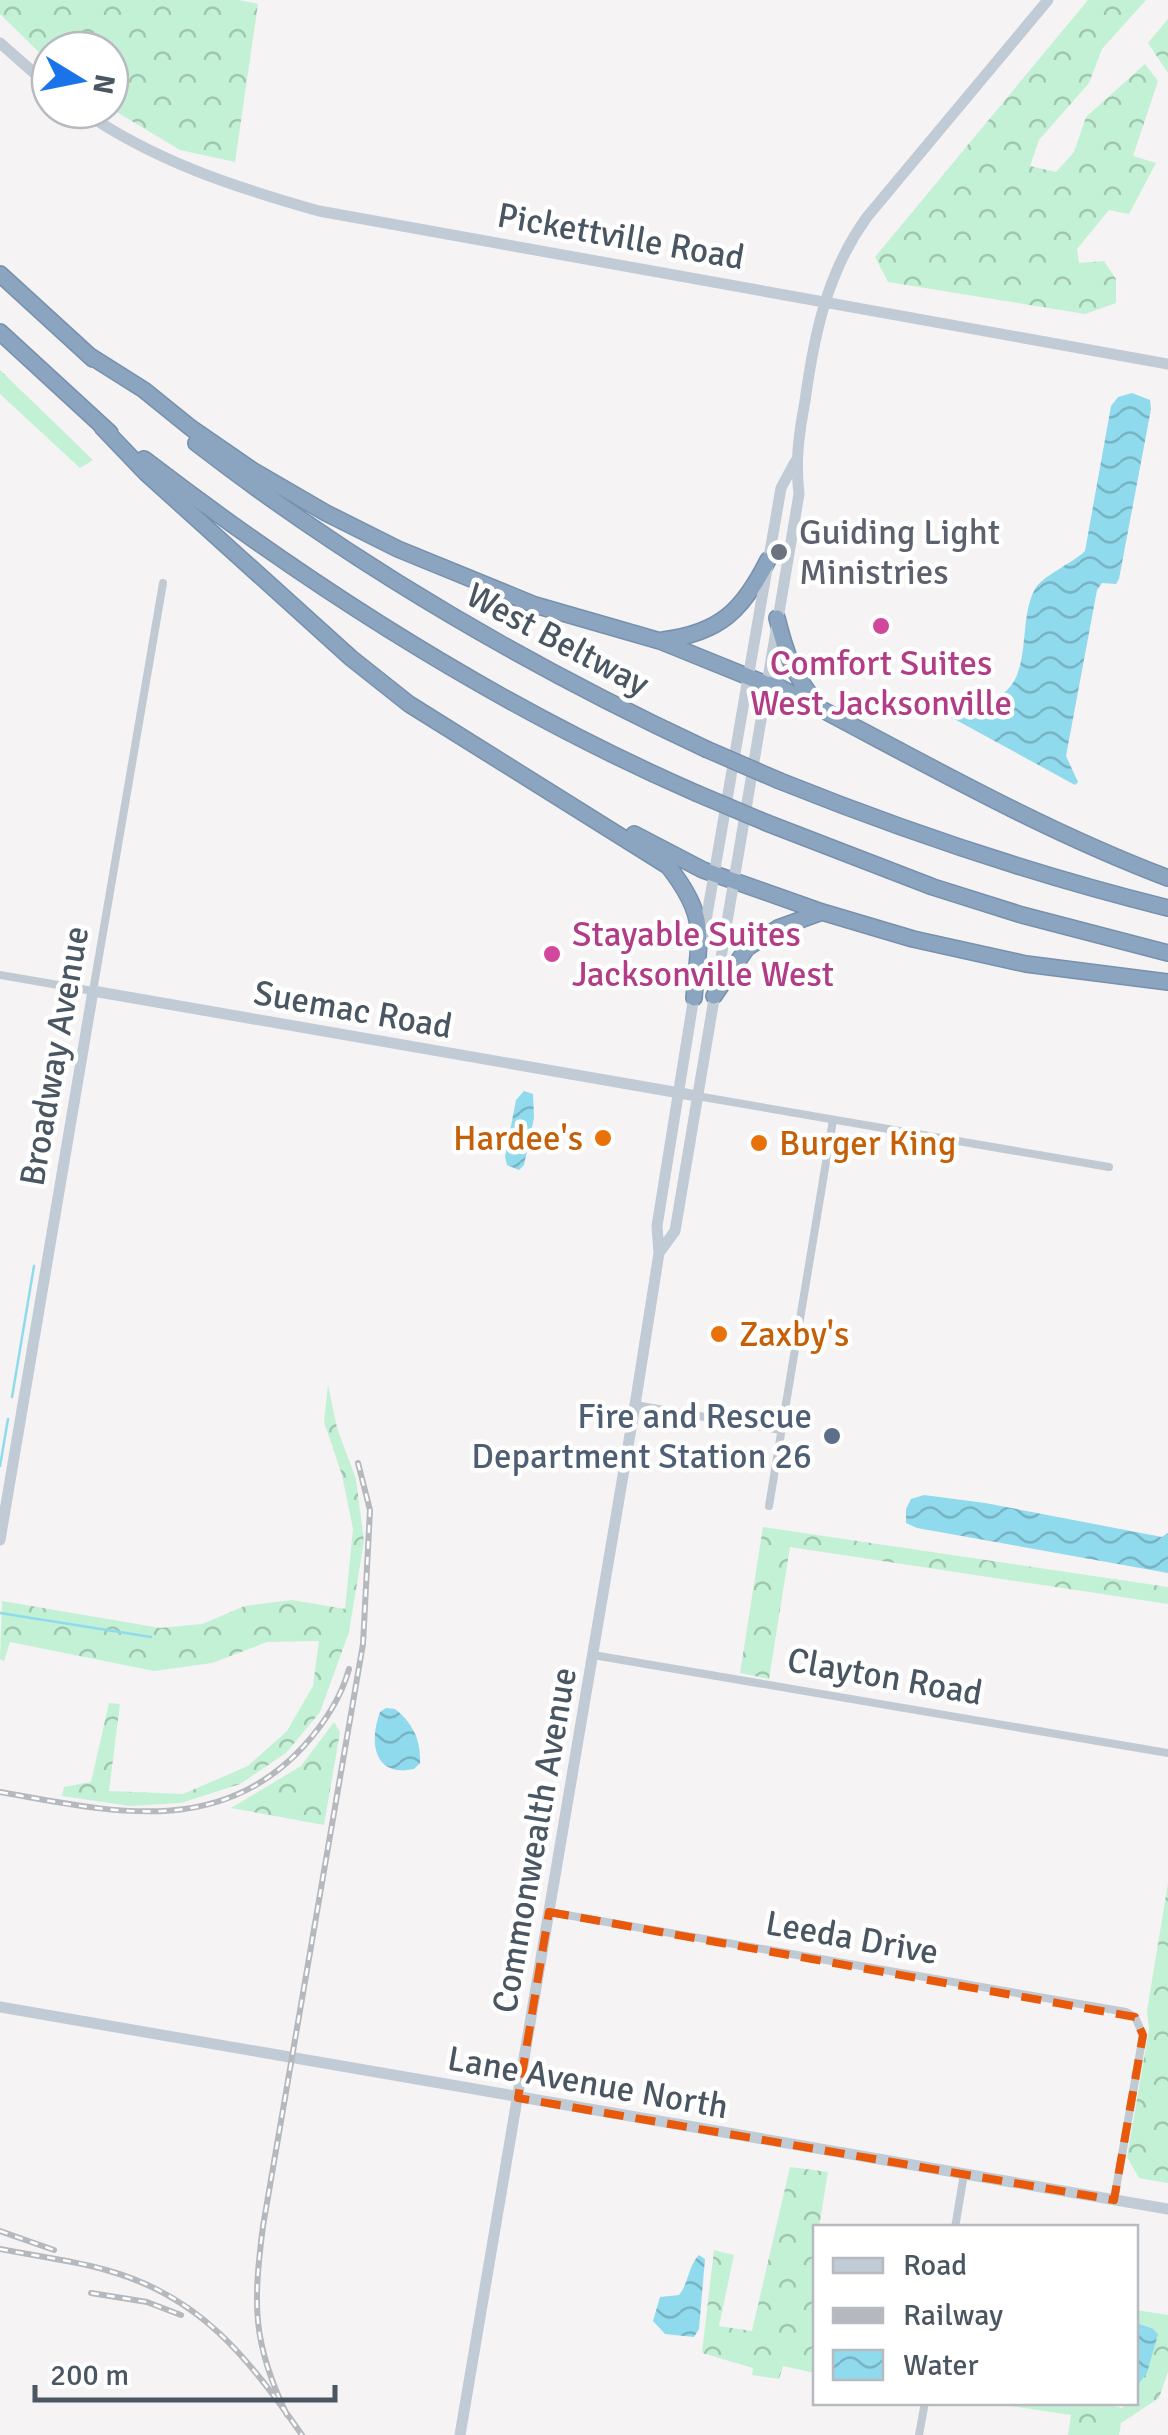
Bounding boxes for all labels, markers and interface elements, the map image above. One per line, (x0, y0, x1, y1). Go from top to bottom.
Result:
north arrow (30, 30, 130, 130)
text: N (85, 72, 122, 97)
street label: Pickettville Road (494, 194, 748, 279)
place label: Guiding Light Ministries (799, 511, 1000, 594)
marker: Guiding Light Ministries (768, 541, 790, 563)
street label: West Beltway (459, 573, 656, 706)
marker: Comfort Suites West Jacksonville (870, 615, 892, 637)
place label: Comfort Suites West Jacksonville (750, 642, 1012, 725)
place label: Stayable Suites Jacksonville West (572, 913, 834, 996)
street label: Broadway Avenue (10, 923, 99, 1189)
marker: Stayable Suites Jacksonville West (541, 943, 563, 965)
street label: Suemac Road (250, 971, 455, 1048)
place label: Hardee's (453, 1117, 583, 1160)
place label: Burger King (779, 1122, 956, 1165)
marker: Hardee's (592, 1127, 614, 1149)
marker: Burger King (748, 1132, 770, 1154)
place label: Zaxby's (739, 1313, 849, 1356)
marker: Zaxby's (708, 1323, 730, 1345)
place label: Fire and Rescue Department Station 26 (471, 1395, 812, 1478)
marker: Fire and Rescue Department Station 26 (821, 1425, 843, 1447)
street label: Clayton Road (784, 1638, 986, 1715)
street label: Commonwealth Avenue (483, 1664, 586, 2016)
street label: Leeda Drive (762, 1901, 942, 1974)
street label: Lane Avenue North (444, 2037, 732, 2128)
legend (813, 2225, 1138, 2405)
text: Road (903, 2247, 967, 2284)
text: Railway (903, 2297, 1003, 2334)
scale bar (35, 2340, 335, 2402)
text: Water (903, 2347, 979, 2384)
text: 200 m (50, 2357, 129, 2394)

